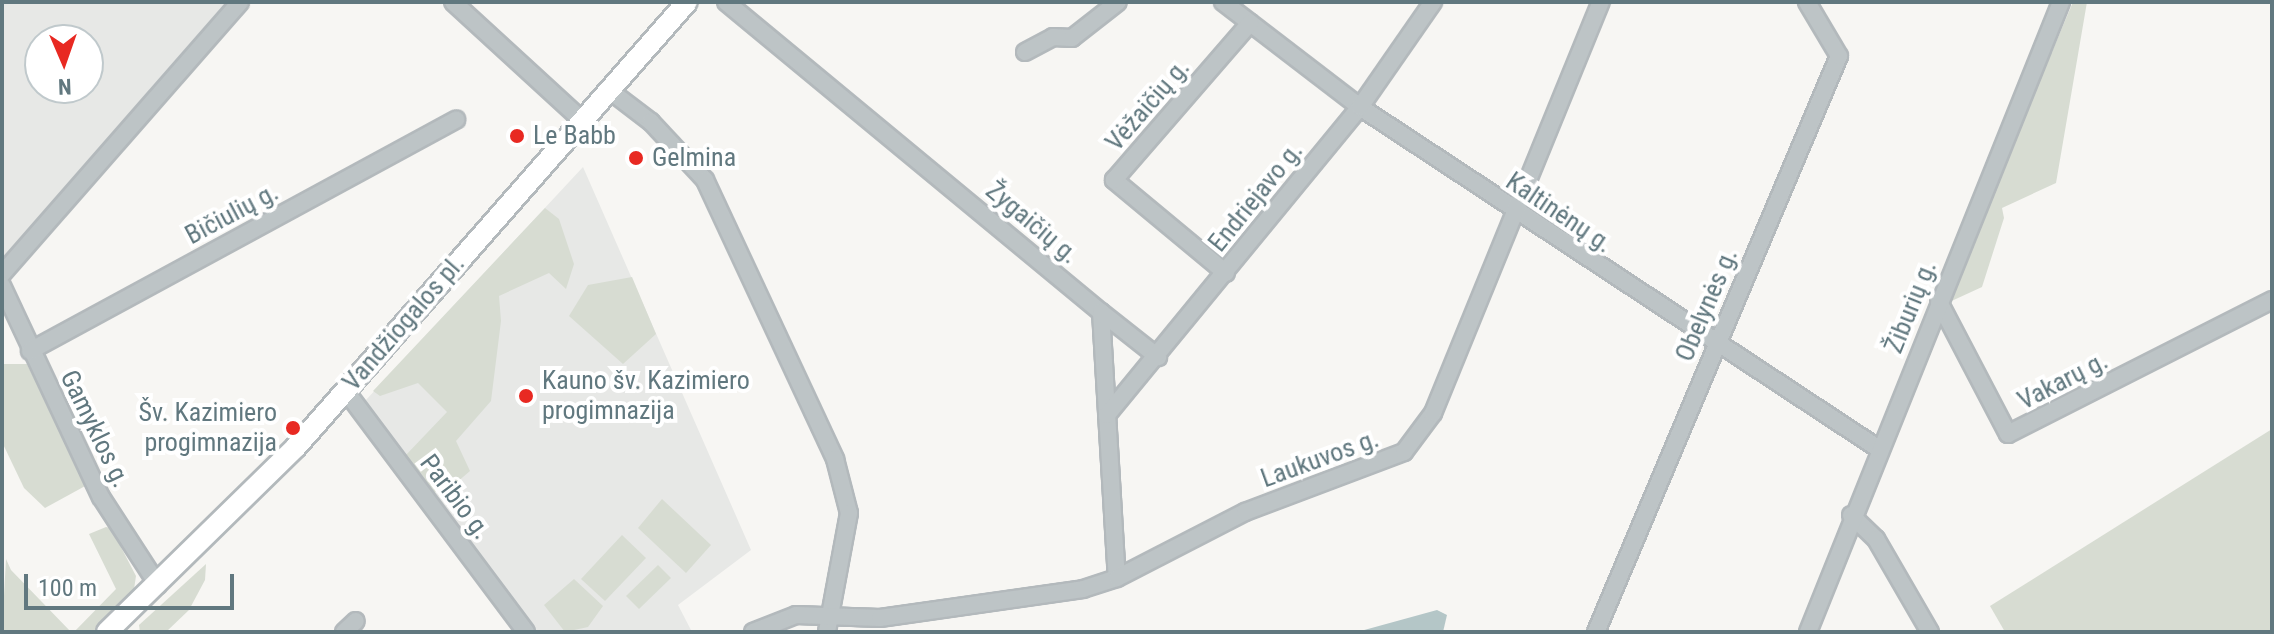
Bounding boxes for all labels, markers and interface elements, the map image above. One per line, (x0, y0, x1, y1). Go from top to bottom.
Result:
north arrow (24, 24, 104, 104)
street label: Vėžaičių g. (1099, 52, 1197, 158)
text: N (58, 74, 72, 99)
place label: Le Babb (533, 120, 616, 152)
marker: Le Babb (508, 127, 526, 145)
street label: Endriejavo g. (1202, 136, 1310, 258)
place label: Gelmina (652, 142, 736, 174)
marker: Gelmina (627, 149, 645, 167)
street label: Kaltinėnų g. (1500, 166, 1618, 260)
street label: Žygaičių g. (979, 175, 1085, 271)
street label: Bičiulių g. (180, 177, 284, 251)
street label: Obelynės g. (1669, 244, 1745, 366)
street label: Vandžiogalos pl. (336, 249, 472, 397)
street label: Žiburių g. (1878, 256, 1944, 358)
street label: Vakarų g. (2013, 345, 2113, 417)
street label: Gamyklos g. (53, 365, 137, 493)
place label: Kauno šv. Kazimiero progimnazija (542, 365, 750, 426)
marker: Kauno šv. Kazimiero progimnazija (517, 387, 535, 405)
place label: Šv. Kazimiero progimnazija (138, 397, 277, 458)
marker: Šv. Kazimiero progimnazija (284, 419, 302, 437)
street label: Laukuvos g. (1257, 423, 1383, 495)
street label: Paribio g. (413, 448, 497, 546)
scale bar (28, 558, 238, 608)
text: 100 m (38, 574, 97, 602)

